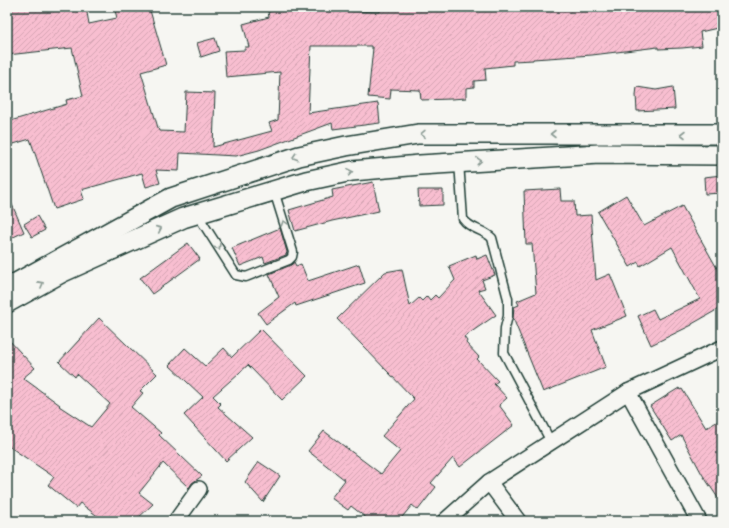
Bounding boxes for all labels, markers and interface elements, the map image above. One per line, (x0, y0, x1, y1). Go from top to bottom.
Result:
one-way arrow (420, 130, 426, 139)
one-way arrow (550, 130, 556, 138)
one-way arrow (680, 130, 686, 138)
one-way arrow (292, 152, 299, 161)
one-way arrow (476, 157, 482, 165)
one-way arrow (347, 168, 353, 177)
one-way arrow (280, 219, 289, 226)
one-way arrow (154, 226, 162, 234)
one-way arrow (213, 243, 221, 250)
one-way arrow (37, 282, 44, 289)

